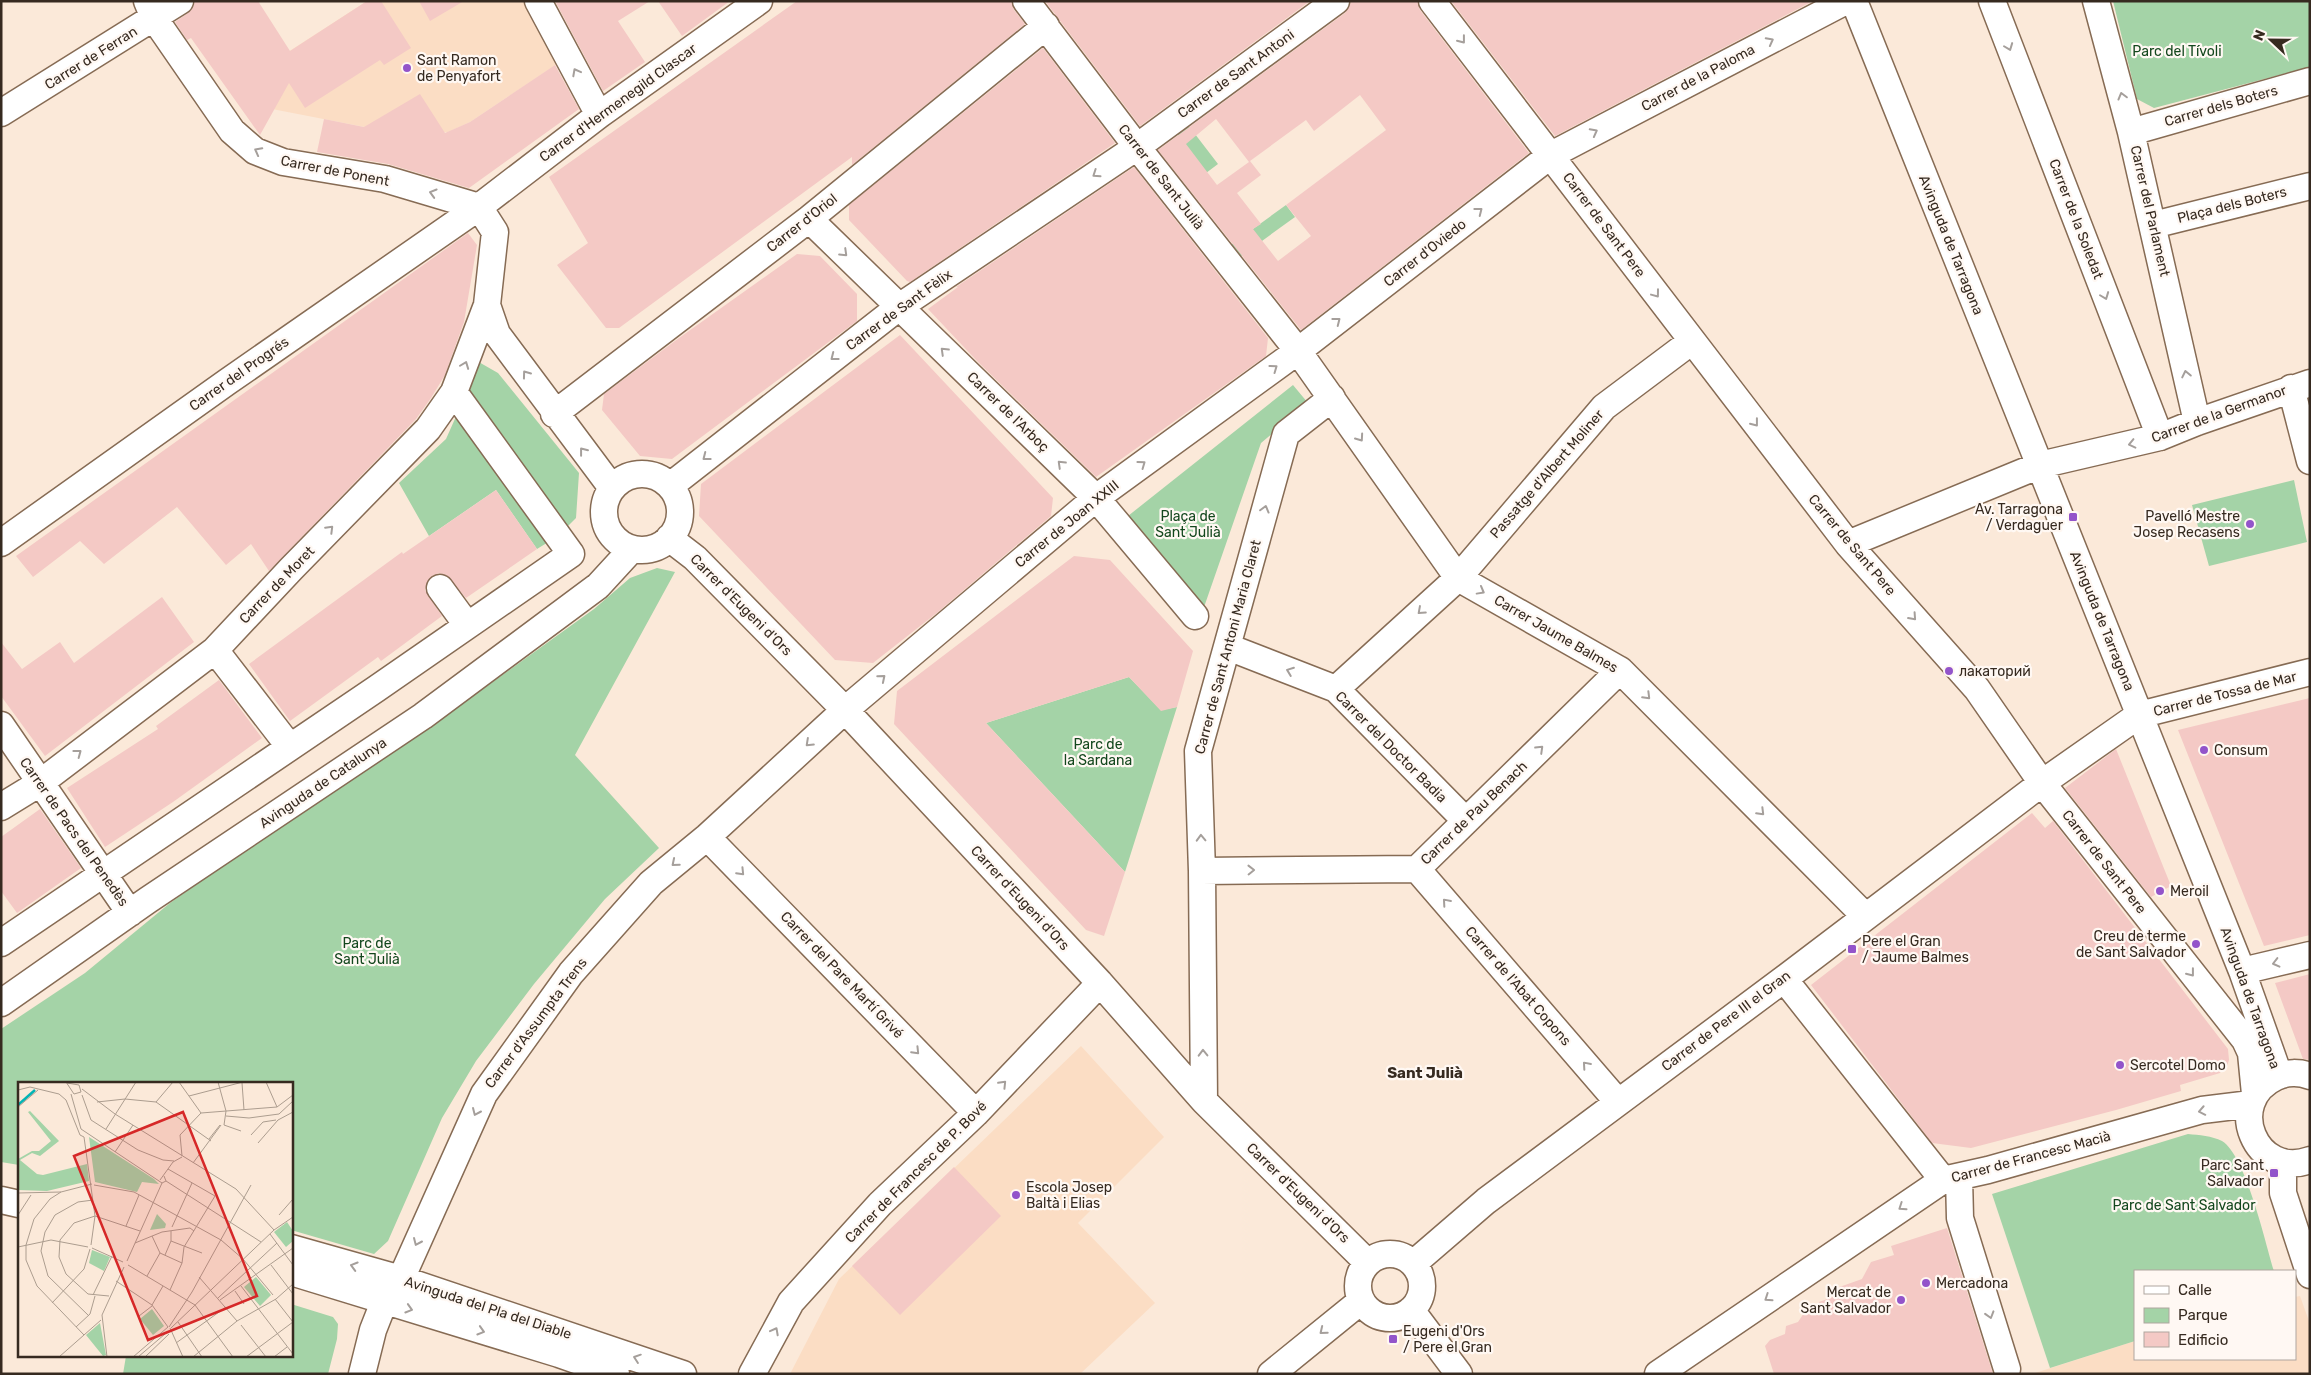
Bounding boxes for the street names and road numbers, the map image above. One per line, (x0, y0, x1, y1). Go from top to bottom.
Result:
street label: Carrer de Ferran (42, 23, 140, 93)
street label: Carrer de Sant Antoni (1174, 26, 1298, 122)
street label: Carrer d'Hermenegild Clascar (536, 40, 701, 166)
street label: Carrer de la Paloma (1638, 41, 1758, 115)
street label: Carrer dels Boters (2162, 82, 2280, 130)
street label: Carrer de Sant Julià (1115, 121, 1207, 233)
street label: Carrer del Parlament (2127, 144, 2173, 279)
street label: Carrer de Ponent (279, 152, 391, 190)
street label: Carrer de la Soledat (2045, 156, 2107, 282)
street label: Carrer de Sant Pere (1559, 169, 1649, 281)
street label: Avinguda de Tarragona (1915, 173, 1987, 317)
street label: Plaça dels Boters (2175, 183, 2289, 227)
street label: Carrer d'Oriol (763, 190, 841, 256)
street label: Carrer d'Oviedo (1380, 216, 1470, 290)
street label: Carrer de Sant Fèlix (842, 265, 956, 354)
street label: Carrer del Progrés (186, 333, 292, 415)
street label: Carrer de l'Arboç (963, 368, 1053, 456)
street label: Carrer de la Germanor (2149, 381, 2290, 446)
street label: Passatge d'Albert Moliner (1487, 406, 1608, 542)
street label: Carrer de Joan XXIII (1011, 477, 1123, 571)
street label: Carrer de Sant Pere (1805, 491, 1899, 599)
street label: Carrer de Sant Antoni Maria Claret (1191, 538, 1265, 756)
street label: Carrer de Moret (236, 542, 319, 627)
street label: Avinguda de Tarragona (2066, 549, 2138, 693)
street label: Carrer d'Eugeni d'Ors (687, 551, 795, 659)
street label: Carrer Jaume Balmes (1491, 592, 1621, 676)
street label: Carrer de Tossa de Mar (2152, 668, 2299, 720)
street label: Carrer del Doctor Badia (1332, 688, 1450, 806)
street label: Avinguda de Catalunya (256, 734, 390, 832)
street label: Carrer de Pacs del Penedès (16, 754, 132, 910)
street label: Carrer de Pau Benach (1417, 758, 1531, 868)
street label: Carrer de Sant Pere (2058, 807, 2150, 917)
street label: Carrer d'Eugeni d'Ors (967, 842, 1073, 954)
street label: Carrer del Pare Martí Grivé (777, 908, 907, 1042)
street label: Carrer de l'Abat Copons (1462, 923, 1574, 1049)
street label: Avinguda de Tarragona (2216, 925, 2284, 1071)
street label: Carrer d'Assumpta Trens (481, 954, 591, 1092)
street label: Carrer de Pere III el Gran (1658, 967, 1794, 1075)
street label: Carrer de Francesc de P. Bové (842, 1097, 991, 1246)
street label: Carrer de Francesc Macià (1949, 1128, 2113, 1186)
street label: Carrer d'Eugeni d'Ors (1243, 1139, 1353, 1247)
street label: Avinguda del Pla del Diable (402, 1273, 574, 1343)

